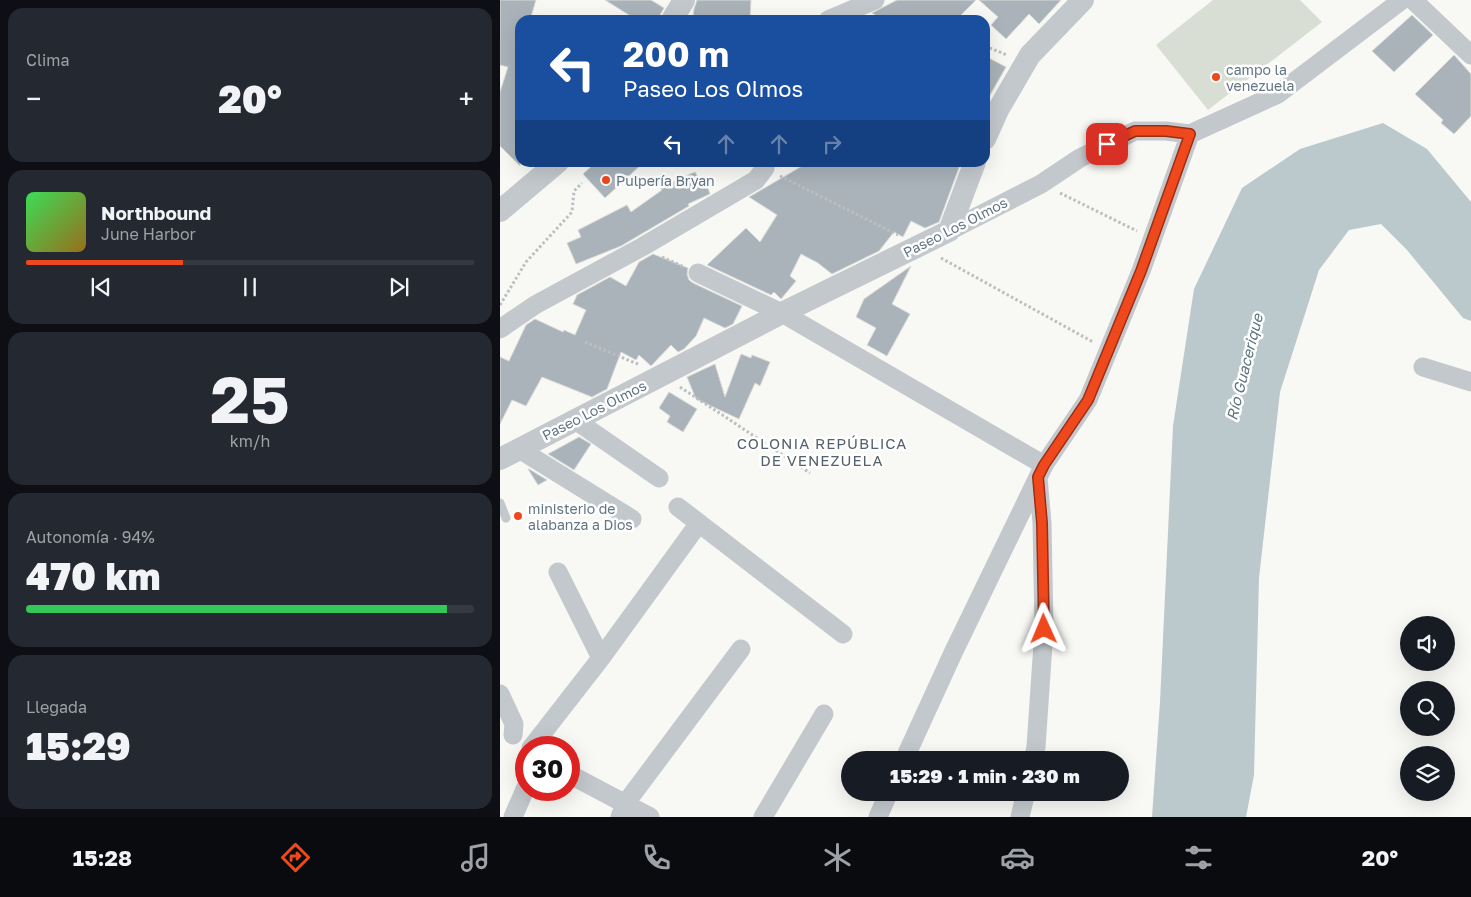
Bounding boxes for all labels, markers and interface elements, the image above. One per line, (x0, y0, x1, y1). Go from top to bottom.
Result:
text: 200 m (623, 33, 729, 75)
icon: left (540, 35, 605, 100)
text: Clima (26, 50, 70, 70)
place label: campo la venezuela (1226, 61, 1295, 94)
marker: campo la venezuela (1210, 71, 1222, 83)
text: Paseo Los Olmos (623, 75, 803, 102)
text: 20° (218, 76, 282, 121)
text: − (26, 82, 41, 115)
text: + (459, 82, 474, 115)
pin (1086, 123, 1128, 165)
icon: left (659, 130, 687, 158)
icon: ahead (712, 130, 740, 158)
icon: ahead (765, 130, 793, 158)
icon: right (818, 130, 846, 158)
icon: arrive (1093, 130, 1121, 158)
place label: Pulpería Bryan (616, 172, 715, 189)
marker: Pulpería Bryan (600, 174, 612, 186)
street label: Paseo Los Olmos (900, 193, 1010, 261)
text: Northbound (101, 201, 211, 224)
text: June Harbor (101, 224, 196, 244)
icon: previous (87, 273, 115, 301)
icon: pause (236, 273, 264, 301)
icon: next (385, 273, 413, 301)
water label: Río Guacerique (1222, 311, 1266, 422)
text: 25 (210, 359, 290, 437)
street label: Paseo Los Olmos (539, 376, 649, 444)
text: km/h (230, 431, 270, 451)
district label: COLONIA REPÚBLICA DE VENEZUELA (737, 434, 907, 469)
place label: ministerio de alabanza a Dios (528, 500, 633, 533)
marker: ministerio de alabanza a Dios (512, 510, 524, 522)
text: Autonomía · 94% (26, 527, 155, 547)
text: 470 km (26, 553, 161, 598)
position arrow (1017, 602, 1069, 654)
map controls (1400, 616, 1455, 801)
button: sound (1400, 616, 1455, 671)
button: search (1400, 681, 1455, 736)
text: Llegada (26, 697, 87, 717)
text: 15:29 (26, 723, 131, 768)
speed limit sign: 30 (515, 736, 580, 801)
button: layers (1400, 746, 1455, 801)
text: 15:29 · 1 min · 230 m (890, 764, 1080, 787)
icon: directions (278, 840, 313, 875)
icon: music (458, 840, 493, 875)
icon: phone (639, 840, 674, 875)
icon: climate (820, 840, 855, 875)
icon: car (1000, 840, 1035, 875)
icon: filters (1181, 840, 1216, 875)
text: 15:28 (73, 844, 132, 871)
text: 20° (1362, 844, 1398, 871)

